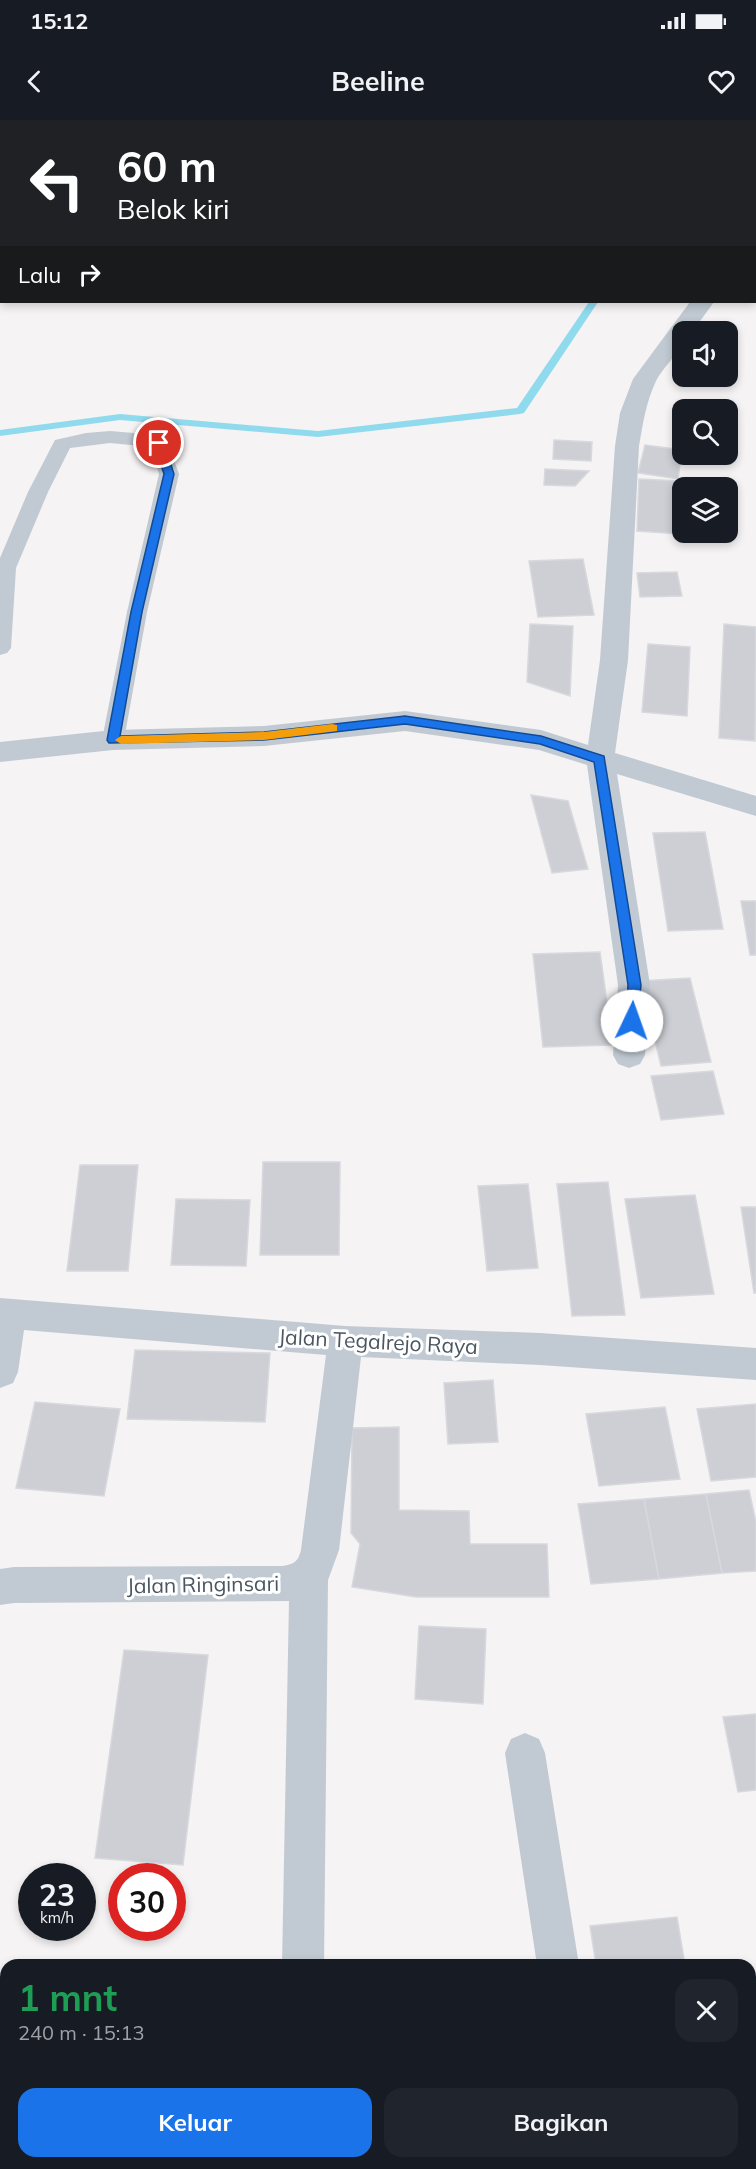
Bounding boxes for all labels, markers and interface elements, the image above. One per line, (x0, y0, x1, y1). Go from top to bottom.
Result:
text: 15:12 (30, 7, 88, 35)
text: Beeline (331, 64, 425, 98)
icon: back (18, 65, 51, 98)
icon: heart (705, 65, 738, 98)
text: 60 m (117, 140, 217, 193)
icon: left (18, 144, 96, 222)
text: Belok kiri (117, 192, 229, 226)
icon: right (73, 258, 106, 291)
text: Lalu (18, 261, 61, 289)
map controls (672, 321, 738, 543)
button: sound (672, 321, 738, 387)
button: search (672, 399, 738, 465)
pin (133, 417, 184, 468)
icon: arrive (142, 426, 175, 459)
button: layers (672, 477, 738, 543)
position arrow (600, 989, 664, 1053)
street label: Jalan Tegalrejo Raya (278, 1323, 478, 1359)
street label: Jalan Ringinsari (127, 1570, 279, 1598)
speed limit sign: 30 (108, 1863, 186, 1941)
text: 23 (39, 1876, 75, 1914)
text: km/h (40, 1908, 74, 1927)
text: 1 mnt (18, 1975, 117, 2020)
button: close (675, 1979, 738, 2042)
text: 240 m · 15:13 (18, 2020, 144, 2045)
button: Keluar (18, 2088, 372, 2157)
button: Bagikan (384, 2088, 738, 2157)

